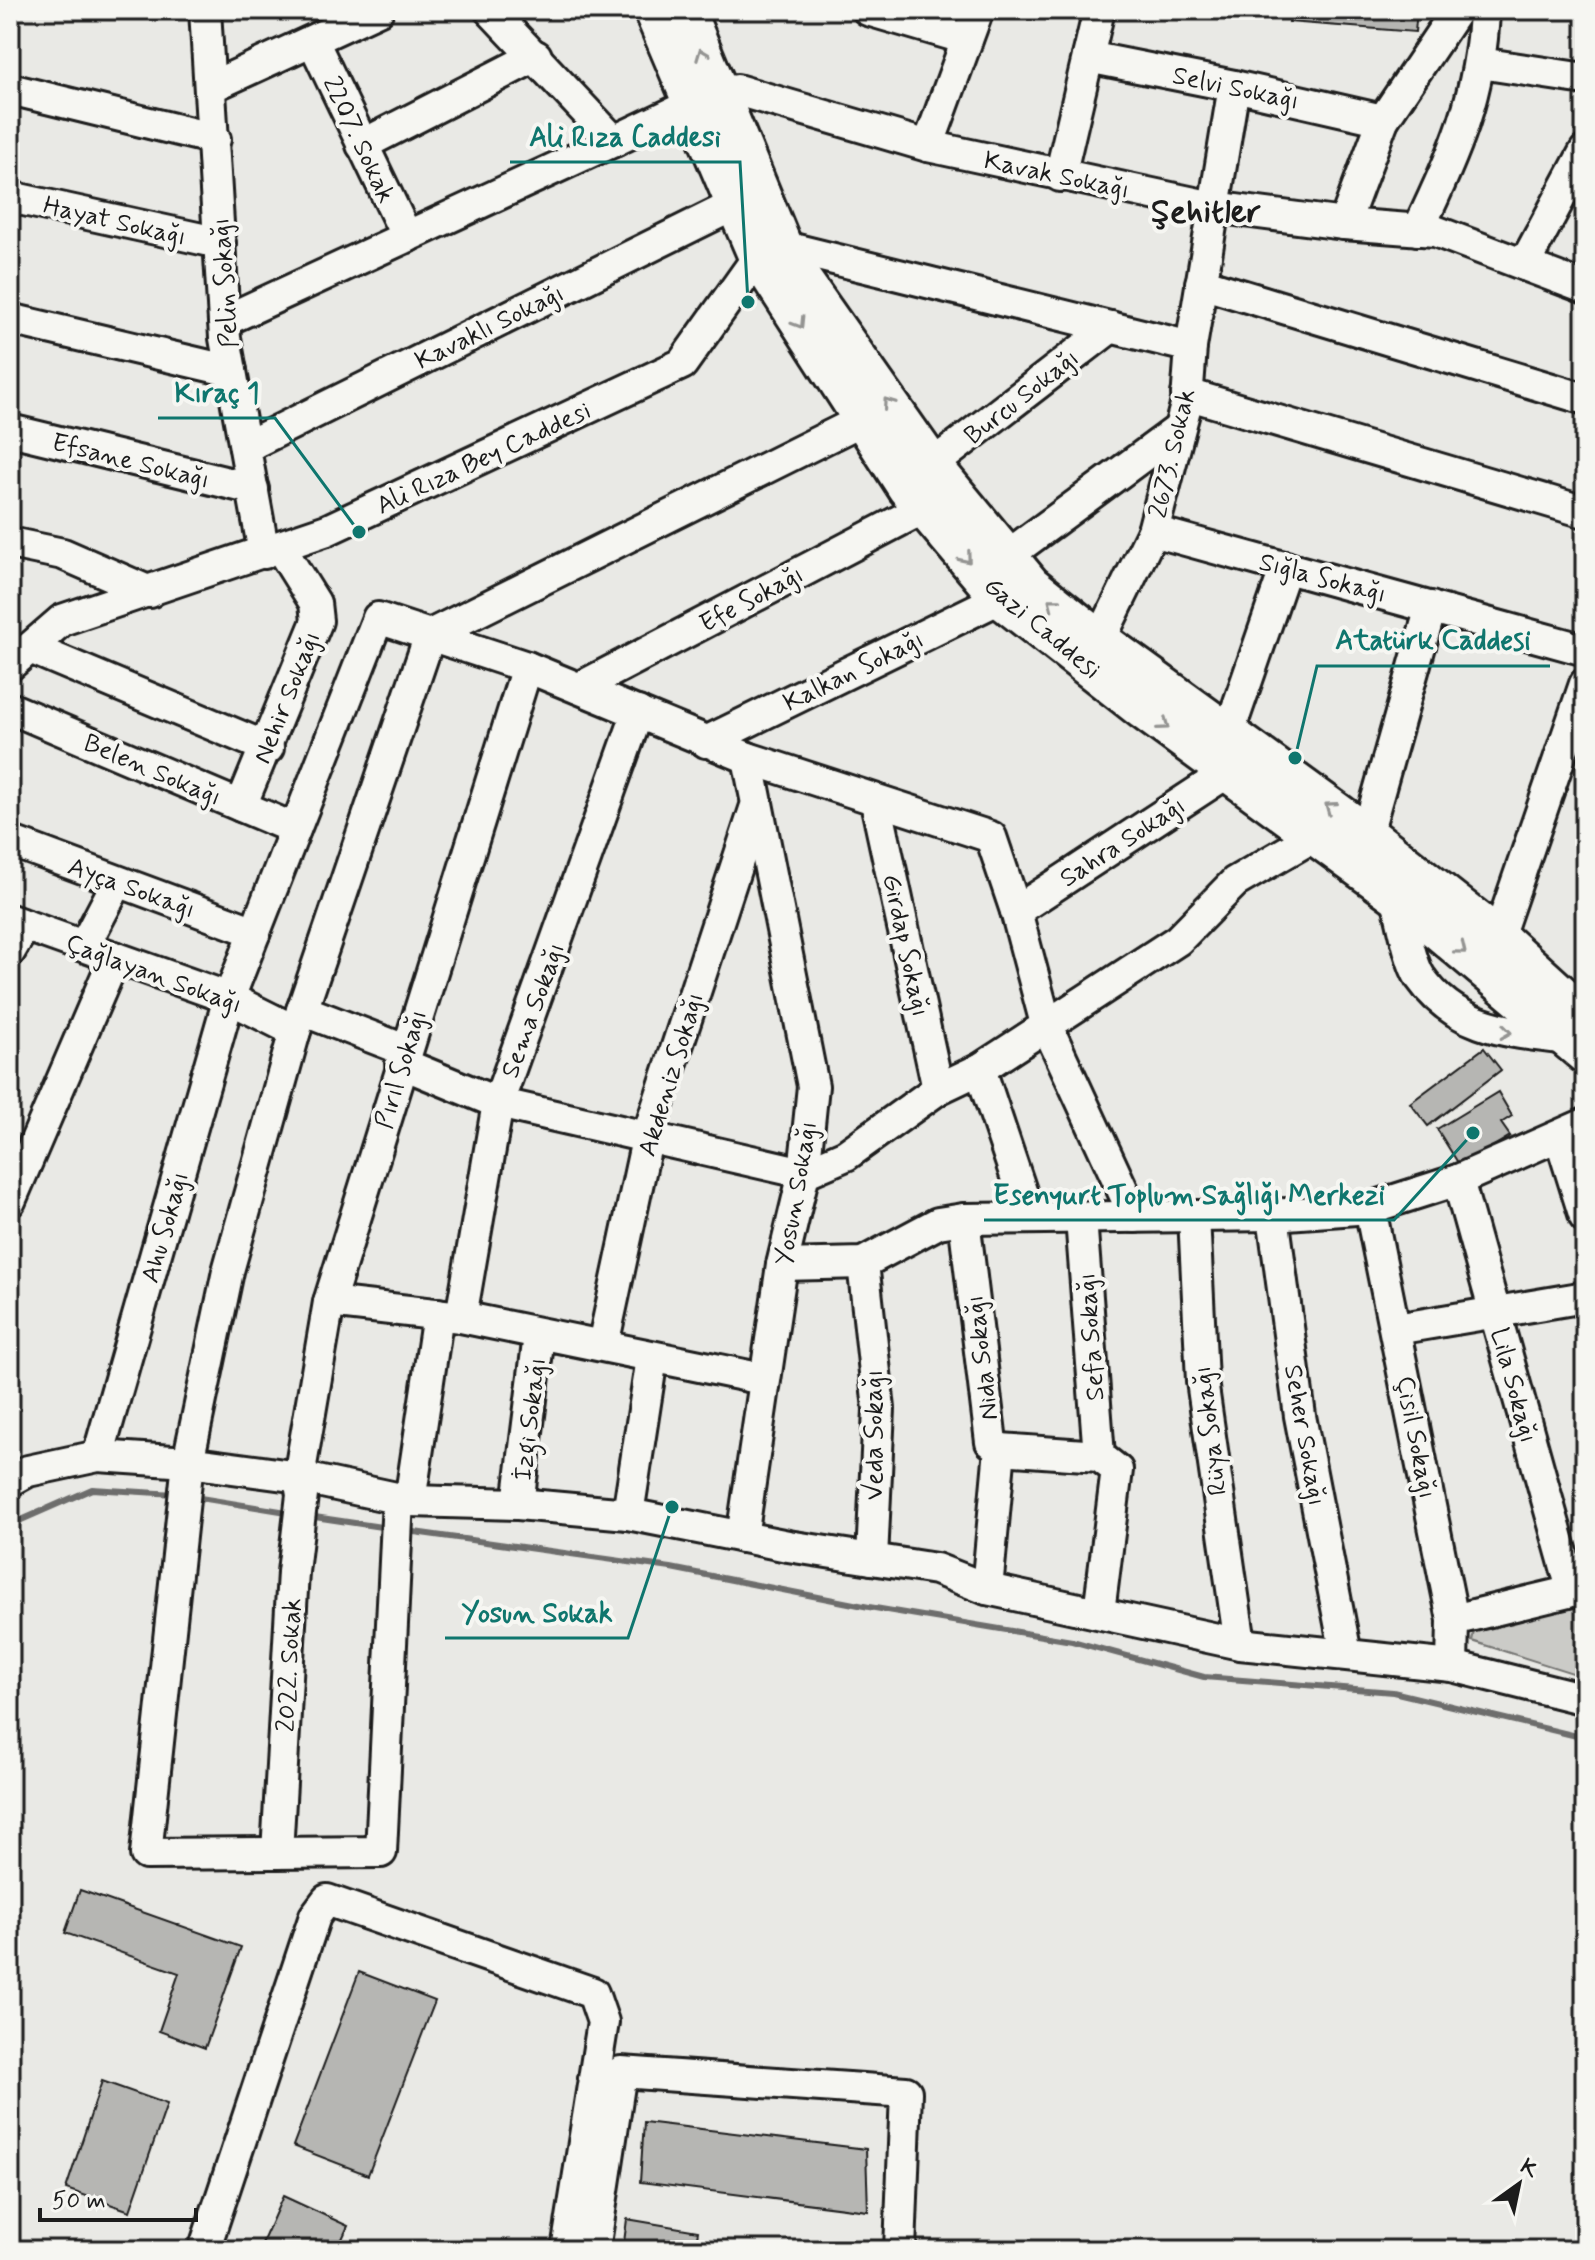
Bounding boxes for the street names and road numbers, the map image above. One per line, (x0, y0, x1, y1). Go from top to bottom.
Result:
street label: Selvi Sokağı (1169, 59, 1302, 119)
street label: 2207. Sokak (314, 71, 402, 209)
street label: Kavak Sokağı (981, 144, 1132, 208)
street label: Hayat Sokağı (40, 189, 189, 255)
street label: Pelin Sokağı (204, 217, 247, 349)
street label: Kavaklı Sokağı (410, 277, 570, 379)
street label: Burcu Sokağı (958, 342, 1087, 453)
street label: 2673. Sokak (1142, 385, 1204, 521)
street label: Ali Rıza Bey Caddesi (371, 394, 597, 523)
street label: Efsane Sokağı (48, 426, 213, 498)
street label: Sığla Sokağı (1255, 546, 1390, 612)
street label: Efe Sokağı (694, 558, 810, 641)
street label: Gazi Caddesi (976, 570, 1107, 688)
street label: Kalkan Sokağı (778, 623, 930, 720)
street label: Nehir Sokağı (246, 627, 330, 769)
street label: Belen Sokağı (78, 727, 226, 815)
street label: Sahra Sokağı (1054, 789, 1192, 896)
street label: Ayça Sokağı (63, 850, 200, 928)
street label: Girdap Sokağı (873, 871, 937, 1020)
street label: Çağlayan Sokağı (60, 927, 246, 1023)
street label: Sema Sokağı (494, 938, 574, 1083)
street label: Akdeniz Sokağı (631, 989, 713, 1161)
street label: Pırıl Sokağı (368, 1006, 436, 1133)
street label: Yosun Sokağı (768, 1119, 826, 1268)
street label: Ahu Sokağı (134, 1168, 198, 1287)
street label: Sefa Sokağı (1071, 1272, 1113, 1402)
street label: Nida Sokağı (958, 1293, 1008, 1422)
street label: Lila Sokağı (1481, 1324, 1545, 1447)
street label: İzgi Sokağı (507, 1356, 558, 1483)
street label: Seher Sokağı (1275, 1362, 1333, 1508)
street label: Rüya Sokağı (1186, 1364, 1236, 1498)
street label: Veda Sokağı (858, 1370, 892, 1500)
street label: Çisil Sokağı (1386, 1373, 1444, 1502)
street label: 2022. Sokak (270, 1597, 310, 1733)

